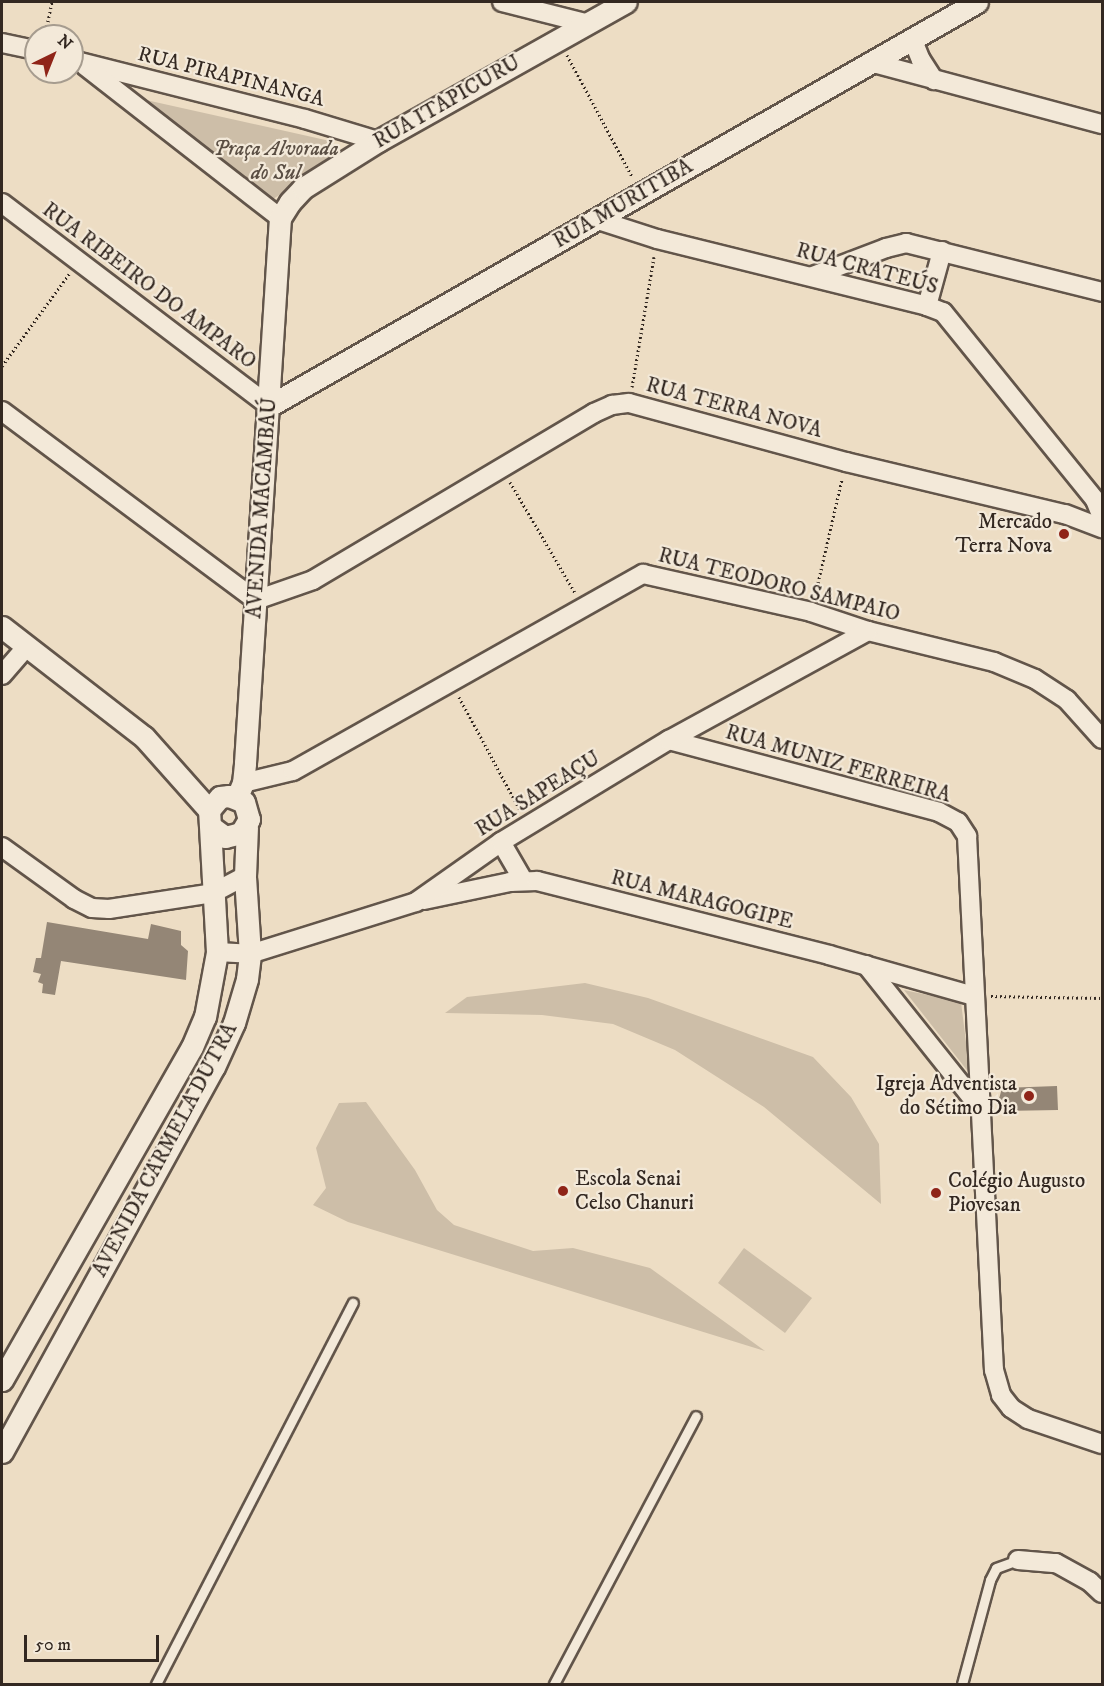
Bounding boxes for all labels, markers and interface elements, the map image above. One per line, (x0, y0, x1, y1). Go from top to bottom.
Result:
north arrow (24, 24, 84, 84)
text: N (53, 30, 77, 54)
street label: RUA PIRAPINANGA (135, 42, 327, 112)
street label: RUA ITAPICURU (369, 50, 525, 154)
park label: Praça Alvorada do Sul (213, 136, 339, 186)
street label: RUA MURITIBA (549, 154, 697, 254)
street label: RUA RIBEIRO DO AMPARO (37, 197, 261, 375)
street label: RUA CRATEÚS (793, 238, 941, 300)
street label: RUA TERRA NOVA (643, 372, 825, 444)
street label: AVENIDA MACAMBAÚ (242, 397, 282, 619)
place label: Mercado Terra Nova (955, 509, 1052, 559)
marker: Mercado Terra Nova (1057, 527, 1071, 541)
street label: RUA TEODORO SAMPAIO (656, 543, 902, 627)
street label: RUA MUNIZ FERREIRA (723, 720, 953, 808)
street label: RUA SAPEAÇU (471, 746, 605, 842)
street label: RUA MARAGOGIPE (608, 865, 796, 935)
street label: AVENIDA CARMELA DUTRA (87, 1019, 243, 1281)
place label: Igreja Adventista do Sétimo Dia (876, 1071, 1017, 1121)
marker: Igreja Adventista do Sétimo Dia (1022, 1089, 1036, 1103)
place label: Escola Senai Celso Chanuri (575, 1166, 694, 1216)
place label: Colégio Augusto Piovesan (948, 1168, 1085, 1218)
marker: Escola Senai Celso Chanuri (556, 1184, 570, 1198)
marker: Colégio Augusto Piovesan (929, 1186, 943, 1200)
scale bar (27, 1623, 162, 1661)
text: 50 m (35, 1634, 71, 1656)

